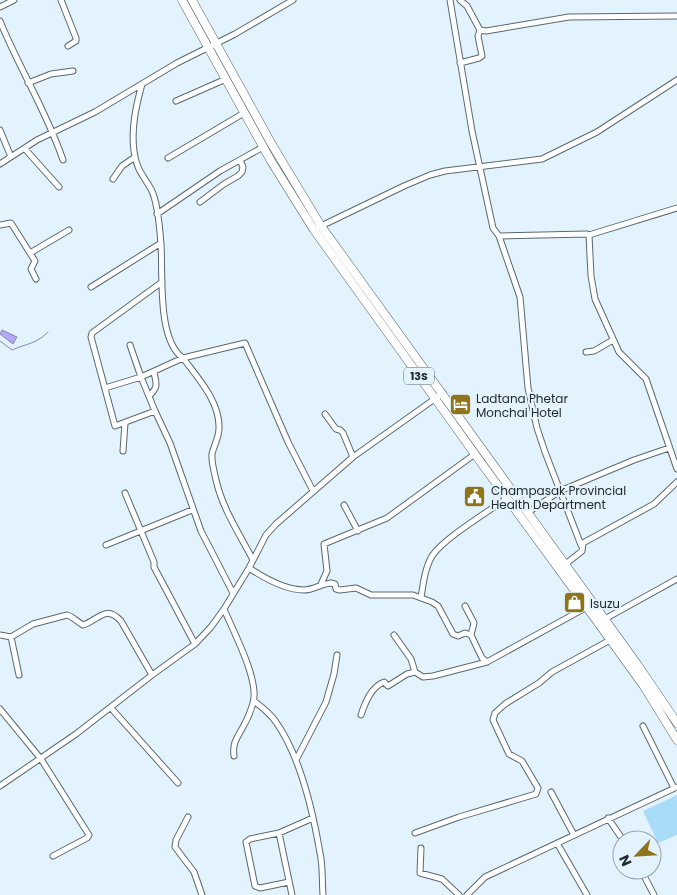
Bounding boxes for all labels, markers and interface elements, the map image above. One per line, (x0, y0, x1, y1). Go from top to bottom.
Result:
road number: 13S (404, 368, 434, 384)
place label: Ladtana Phetar Monchai Hotel (476, 390, 568, 421)
hotel icon: Ladtana Phetar Monchai Hotel (448, 393, 472, 417)
place label: Champasak Provincial Health Department (491, 482, 626, 513)
public building icon: Champasak Provincial Health Department (463, 485, 487, 509)
shop icon: Isuzu (562, 591, 586, 615)
place label: Isuzu (590, 595, 620, 612)
north arrow (612, 830, 662, 880)
text: N (614, 851, 637, 869)

